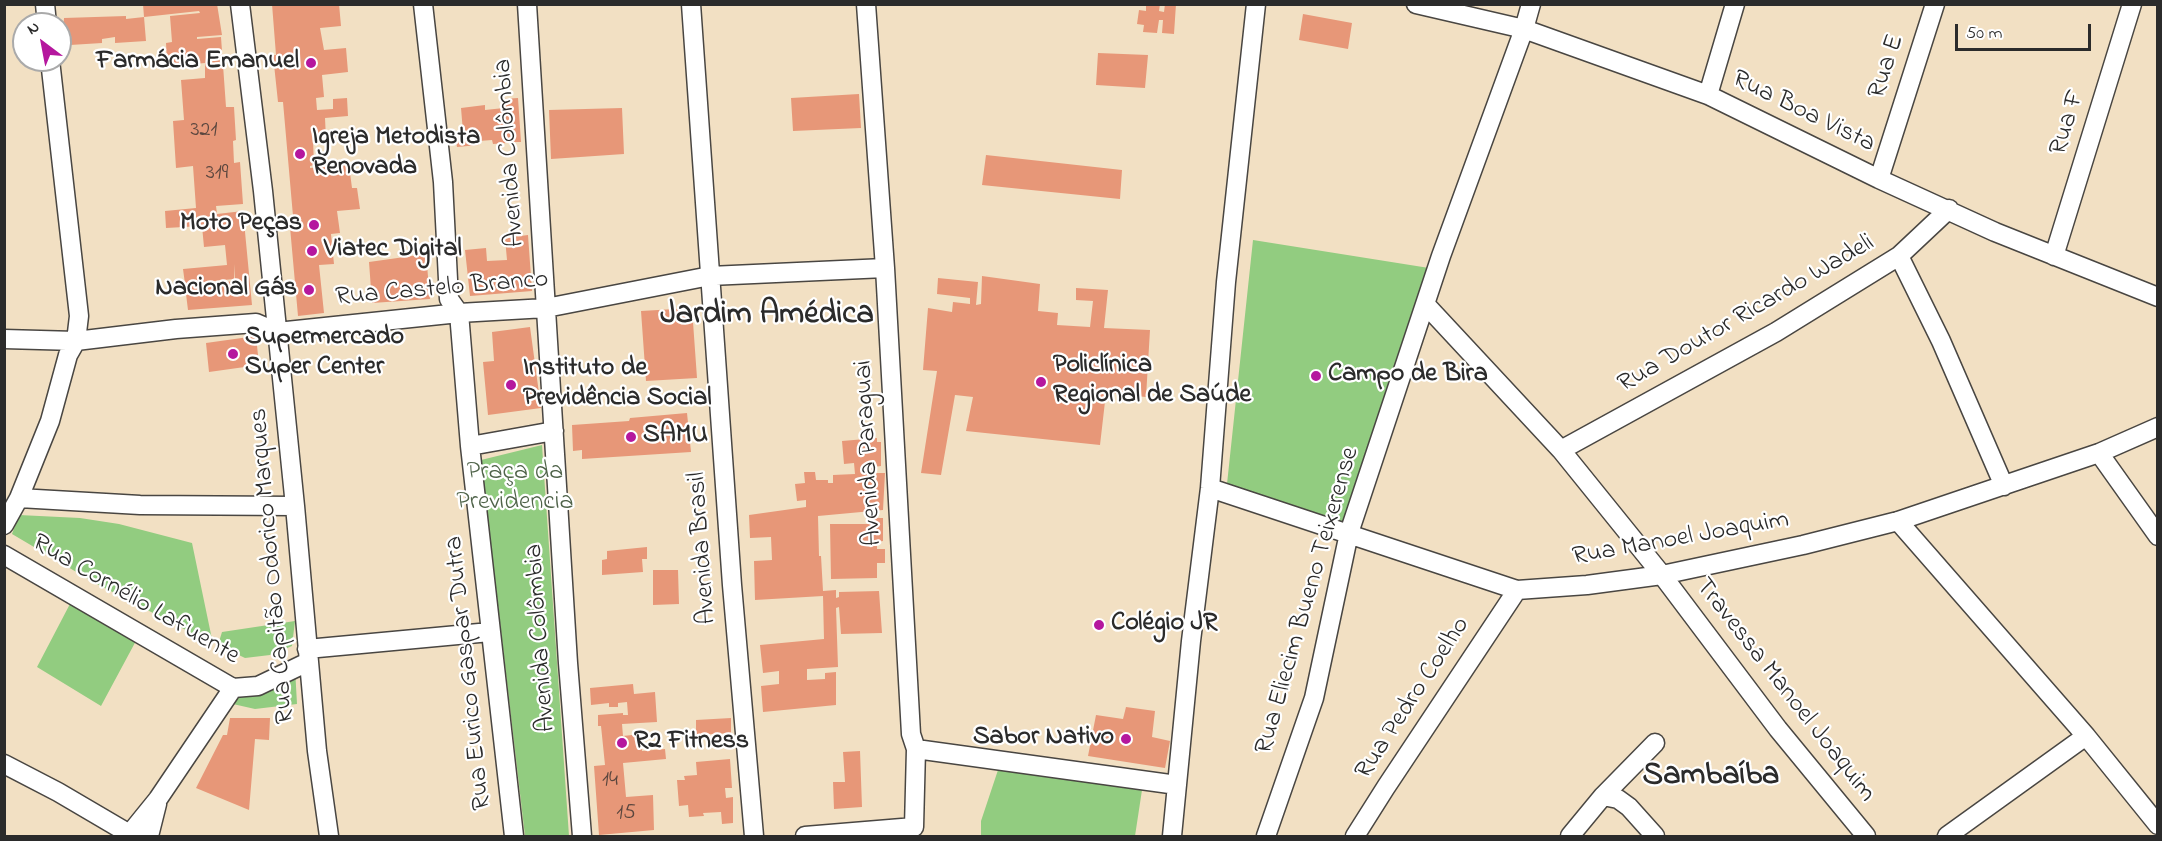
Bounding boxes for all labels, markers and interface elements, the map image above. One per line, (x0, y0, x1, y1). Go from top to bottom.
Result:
north arrow (12, 12, 72, 72)
scale bar (1958, 12, 2094, 50)
text: N (23, 15, 44, 41)
text: 50 m (1966, 21, 2003, 47)
street label: Rua E (1863, 31, 1913, 103)
place label: Farmácia Emanuel (96, 47, 299, 79)
marker: Farmácia Emanuel (304, 56, 318, 70)
street label: Avenida Colômbia (489, 58, 533, 248)
street label: Rua Boa Vista (1726, 65, 1880, 161)
street label: Rua F (2044, 87, 2094, 159)
house number: 321 (190, 118, 218, 144)
place label: Igreja Metodista Renovada (312, 123, 480, 184)
marker: Igreja Metodista Renovada (293, 147, 307, 161)
house number: 319 (206, 161, 228, 187)
place label: Moto Peças (180, 209, 302, 241)
marker: Moto Peças (307, 218, 321, 232)
street label: Rua Doutor Ricardo Wadeli (1613, 229, 1881, 401)
place label: Viatec Digital (324, 235, 462, 267)
marker: Viatec Digital (305, 244, 319, 258)
street label: Rua Castelo Branco (334, 265, 550, 315)
place label: Nacional Gás (155, 274, 297, 306)
marker: Nacional Gás (302, 283, 316, 297)
district label: Jardim Amédica (660, 298, 874, 336)
place label: Supermercado Super Center (245, 323, 404, 384)
marker: Supermercado Super Center (226, 347, 240, 361)
place label: Policlínica Regional de Saúde (1053, 351, 1251, 412)
place label: Instituto de Previdência Social (523, 354, 712, 416)
street label: Avenida Paraguai (850, 359, 890, 547)
place label: Campo de Bira (1328, 360, 1488, 392)
marker: Campo de Bira (1309, 369, 1323, 383)
marker: Policlínica Regional de Saúde (1034, 375, 1048, 389)
marker: Instituto de Previdência Social (504, 378, 518, 392)
street label: Rua Capitão Odorico Marques (245, 407, 303, 725)
place label: SAMU (643, 421, 708, 453)
marker: SAMU (624, 430, 638, 444)
street label: Rua Eliecim Bueno Teixerense (1250, 444, 1368, 758)
park label: Praça da Previdencia (456, 458, 574, 520)
street label: Avenida Brasil (683, 471, 725, 625)
street label: Rua Manoel Joaquim (1570, 506, 1792, 574)
street label: Rua Cornélio Lafuente (26, 529, 244, 673)
street label: Rua Eurico Gaspar Dutra (440, 534, 500, 812)
street label: Avenida Colômbia (520, 543, 564, 733)
street label: Travessa Manoel Joaquim (1687, 573, 1881, 809)
place label: Colégio JR (1111, 609, 1217, 641)
street label: Rua Pedro Coelho (1350, 612, 1478, 786)
marker: Colégio JR (1092, 618, 1106, 632)
place label: Sabor Nativo (973, 723, 1114, 755)
place label: R2 Fitness (634, 727, 749, 759)
marker: Sabor Nativo (1119, 732, 1133, 746)
marker: R2 Fitness (615, 736, 629, 750)
district label: Sambaíba (1643, 759, 1779, 797)
house number: 14 (602, 768, 618, 794)
house number: 15 (616, 801, 636, 827)

